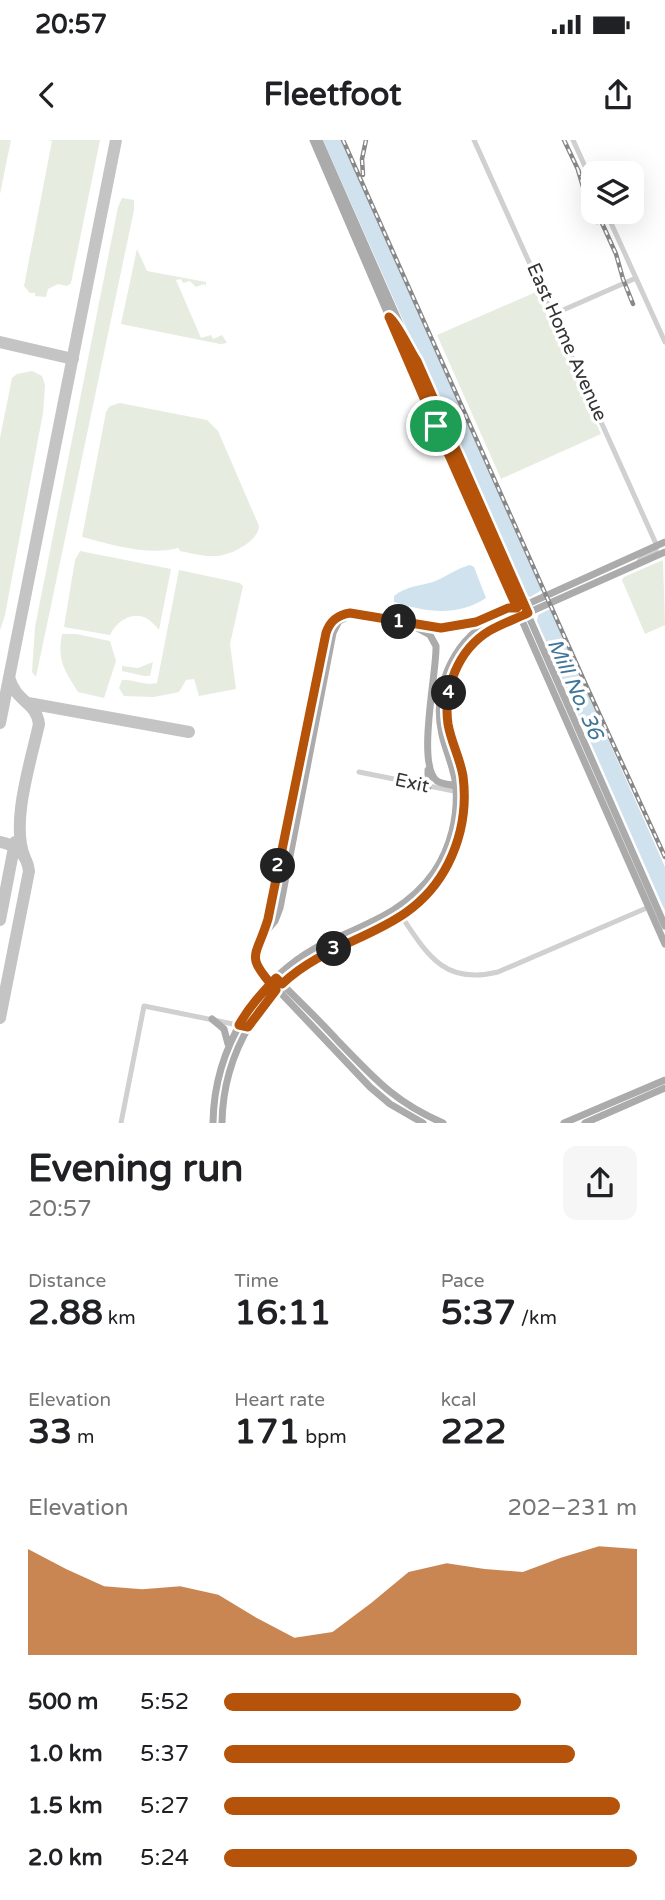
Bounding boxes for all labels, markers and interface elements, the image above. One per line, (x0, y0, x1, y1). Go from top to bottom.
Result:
text: 20:57 (35, 9, 107, 40)
icon: back (28, 76, 66, 114)
text: Fleetfoot (264, 76, 401, 114)
icon: share (599, 76, 637, 114)
map controls (581, 161, 644, 224)
button: layers (581, 161, 644, 224)
street label: East Home Avenue (522, 260, 612, 424)
pin (406, 396, 466, 456)
icon: arrive (417, 407, 455, 445)
pin: 1 (382, 604, 416, 640)
text: 1 (393, 610, 404, 632)
water label: Mill No. 36 (542, 635, 609, 745)
pin: 4 (432, 676, 466, 710)
text: 4 (443, 681, 454, 703)
street label: Exit (393, 769, 431, 797)
pin: 2 (260, 848, 296, 884)
text: 2 (272, 854, 283, 876)
pin: 3 (316, 932, 352, 966)
text: 3 (328, 937, 339, 959)
text: Evening run (28, 1146, 243, 1192)
button: share (563, 1146, 637, 1220)
text: 20:57 (28, 1195, 92, 1223)
text: Distance (28, 1270, 106, 1292)
text: Time (234, 1270, 279, 1292)
text: Pace (441, 1270, 484, 1292)
text: 2.88 (28, 1292, 103, 1334)
text: 16:11 (234, 1292, 331, 1334)
text: 5:37 (441, 1292, 516, 1334)
text: km (103, 1307, 136, 1329)
text: /km (516, 1307, 557, 1329)
text: Elevation (28, 1389, 111, 1411)
text: Heart rate (234, 1389, 325, 1411)
text: kcal (441, 1389, 476, 1411)
text: 33 (28, 1411, 72, 1453)
text: 171 (234, 1411, 300, 1453)
text: 222 (441, 1411, 507, 1453)
text: m (72, 1426, 94, 1448)
text: bpm (300, 1426, 347, 1448)
text: Elevation (28, 1494, 129, 1522)
text: 202–231 m (508, 1494, 637, 1522)
text: 500 m (28, 1688, 98, 1716)
text: 5:52 (140, 1688, 189, 1716)
text: 1.0 km (28, 1740, 103, 1768)
text: 5:37 (140, 1740, 189, 1768)
text: 1.5 km (28, 1792, 103, 1820)
text: 5:27 (140, 1792, 189, 1820)
text: 2.0 km (28, 1844, 103, 1872)
text: 5:24 (140, 1844, 189, 1872)

